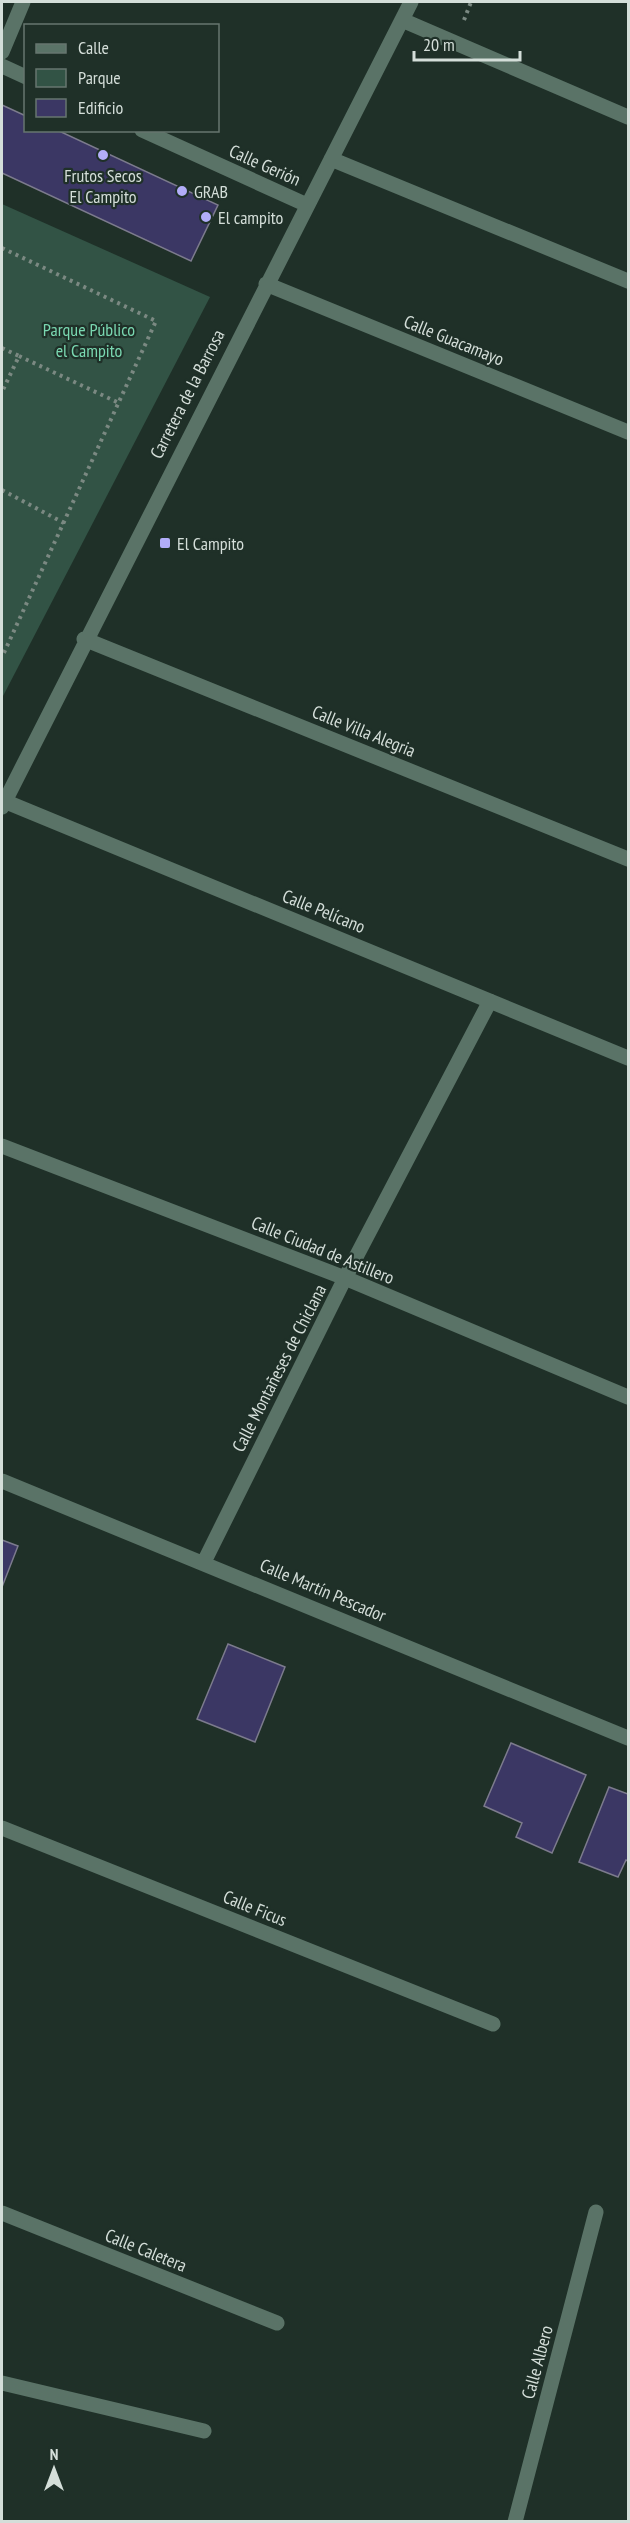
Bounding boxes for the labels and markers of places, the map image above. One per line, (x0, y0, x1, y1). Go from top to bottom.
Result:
marker: Frutos Secos El Campito (96, 148, 110, 162)
place label: Frutos Secos El Campito (64, 164, 142, 208)
place label: GRAB (194, 180, 228, 203)
marker: GRAB (175, 184, 189, 198)
place label: El campito (218, 206, 284, 229)
marker: El campito (199, 210, 213, 224)
place label: El Campito (177, 532, 244, 555)
marker: El Campito (158, 536, 172, 550)

